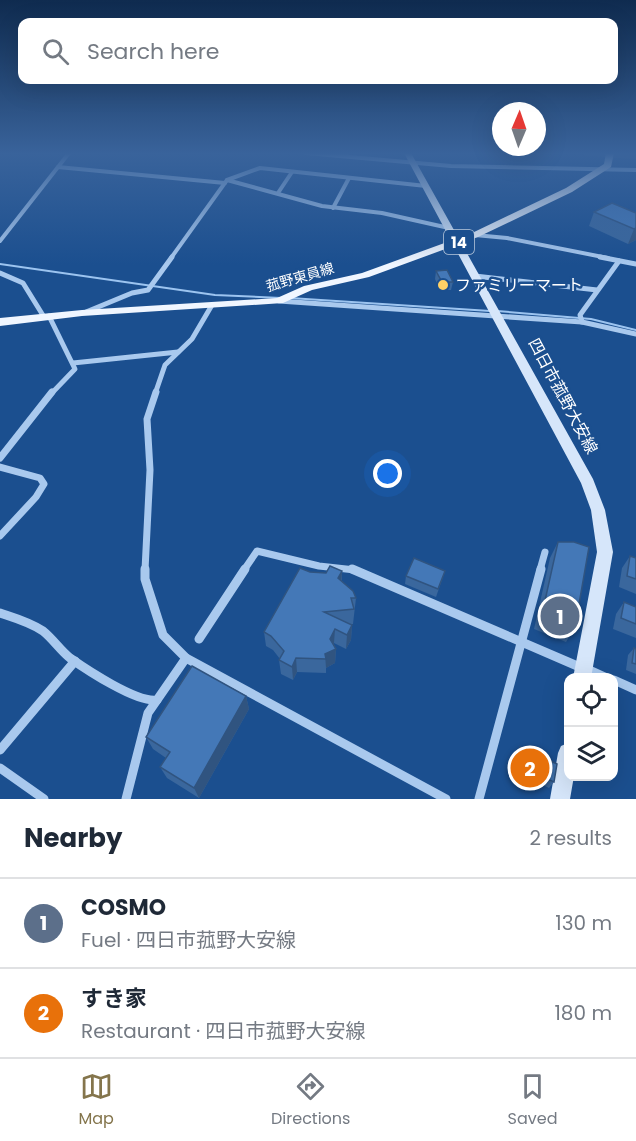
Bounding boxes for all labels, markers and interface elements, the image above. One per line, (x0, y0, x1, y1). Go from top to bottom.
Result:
search box (18, 18, 618, 84)
icon: search (39, 35, 72, 68)
text: Search here (87, 36, 220, 67)
north arrow (492, 102, 546, 156)
road number: 14 (444, 230, 474, 254)
street label: 菰野東員線 (264, 258, 336, 296)
place label: ファミリーマート (455, 274, 583, 297)
marker: ファミリーマート (436, 278, 450, 292)
street label: 四日市菰野大安線 (523, 334, 603, 458)
your location (373, 459, 402, 488)
pin: 1 (540, 594, 580, 638)
map controls (564, 673, 618, 781)
button: locate (564, 673, 618, 727)
button: layers (564, 727, 618, 781)
pin: 2 (510, 746, 550, 790)
text: Nearby (24, 820, 122, 856)
text: 2 results (529, 824, 612, 852)
text: COSMO (81, 892, 166, 923)
text: 1 (40, 909, 47, 937)
text: 130 m (555, 909, 612, 937)
text: Fuel · 四日市菰野大安線 (81, 926, 296, 954)
text: すき家 (81, 983, 147, 1014)
text: 2 (38, 999, 49, 1027)
text: 180 m (554, 999, 612, 1027)
text: Restaurant · 四日市菰野大安線 (81, 1017, 366, 1045)
tab: Map (79, 1070, 114, 1131)
tab: Directions (271, 1070, 350, 1131)
tab: Saved (508, 1070, 557, 1131)

